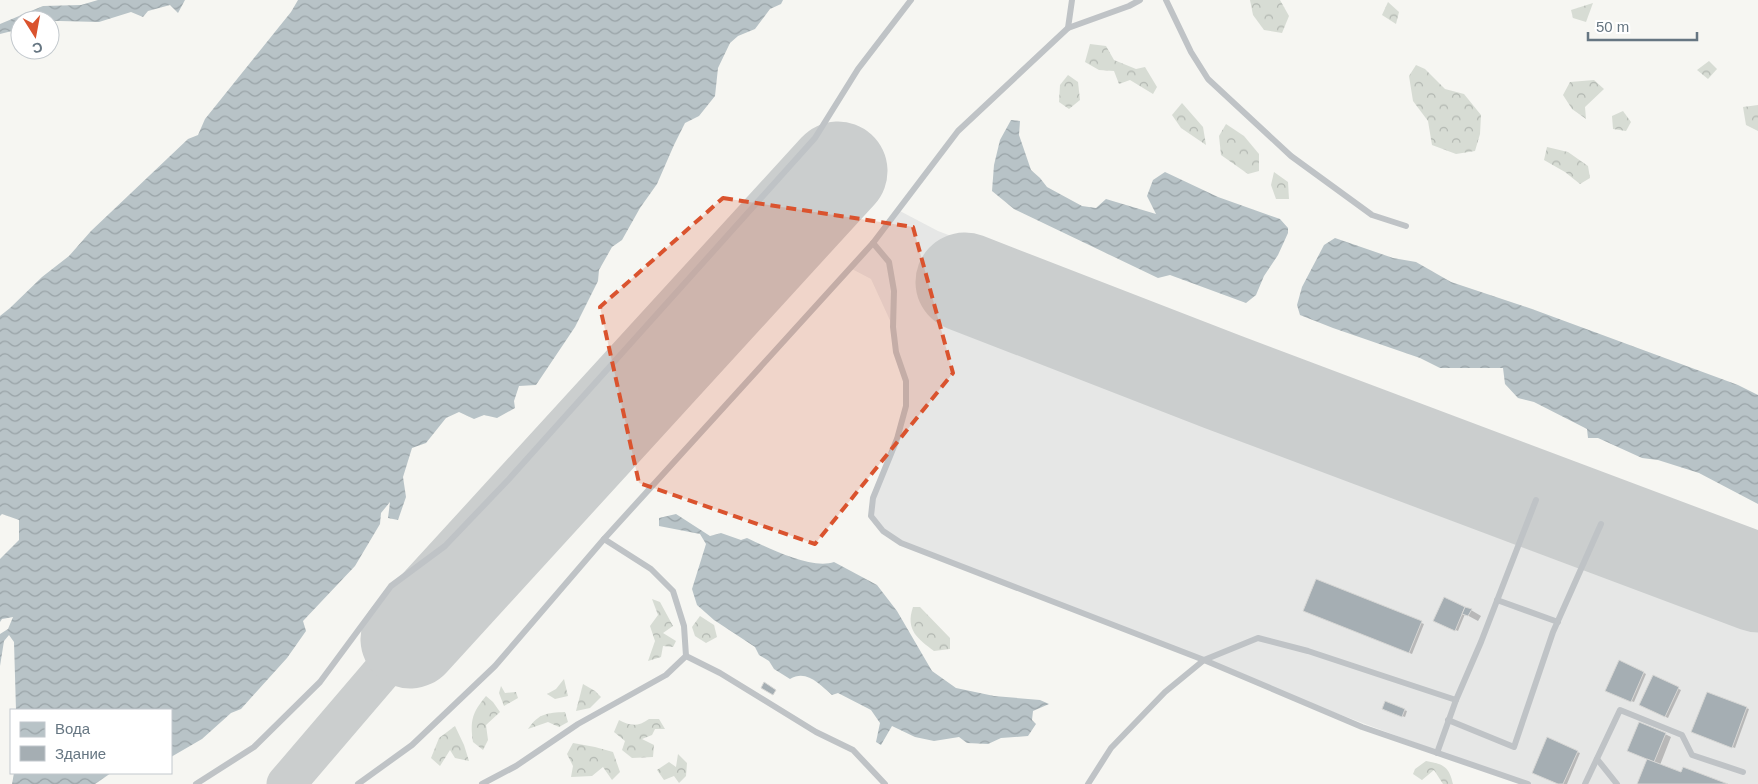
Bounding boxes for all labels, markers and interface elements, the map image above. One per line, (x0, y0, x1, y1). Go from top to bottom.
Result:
north arrow (10, 10, 60, 60)
scale bar (1588, 10, 1697, 42)
text: 50 m (1596, 18, 1629, 35)
text: С (31, 39, 44, 57)
legend (10, 709, 172, 774)
text: Вода (55, 720, 91, 737)
text: Здание (55, 745, 106, 762)

